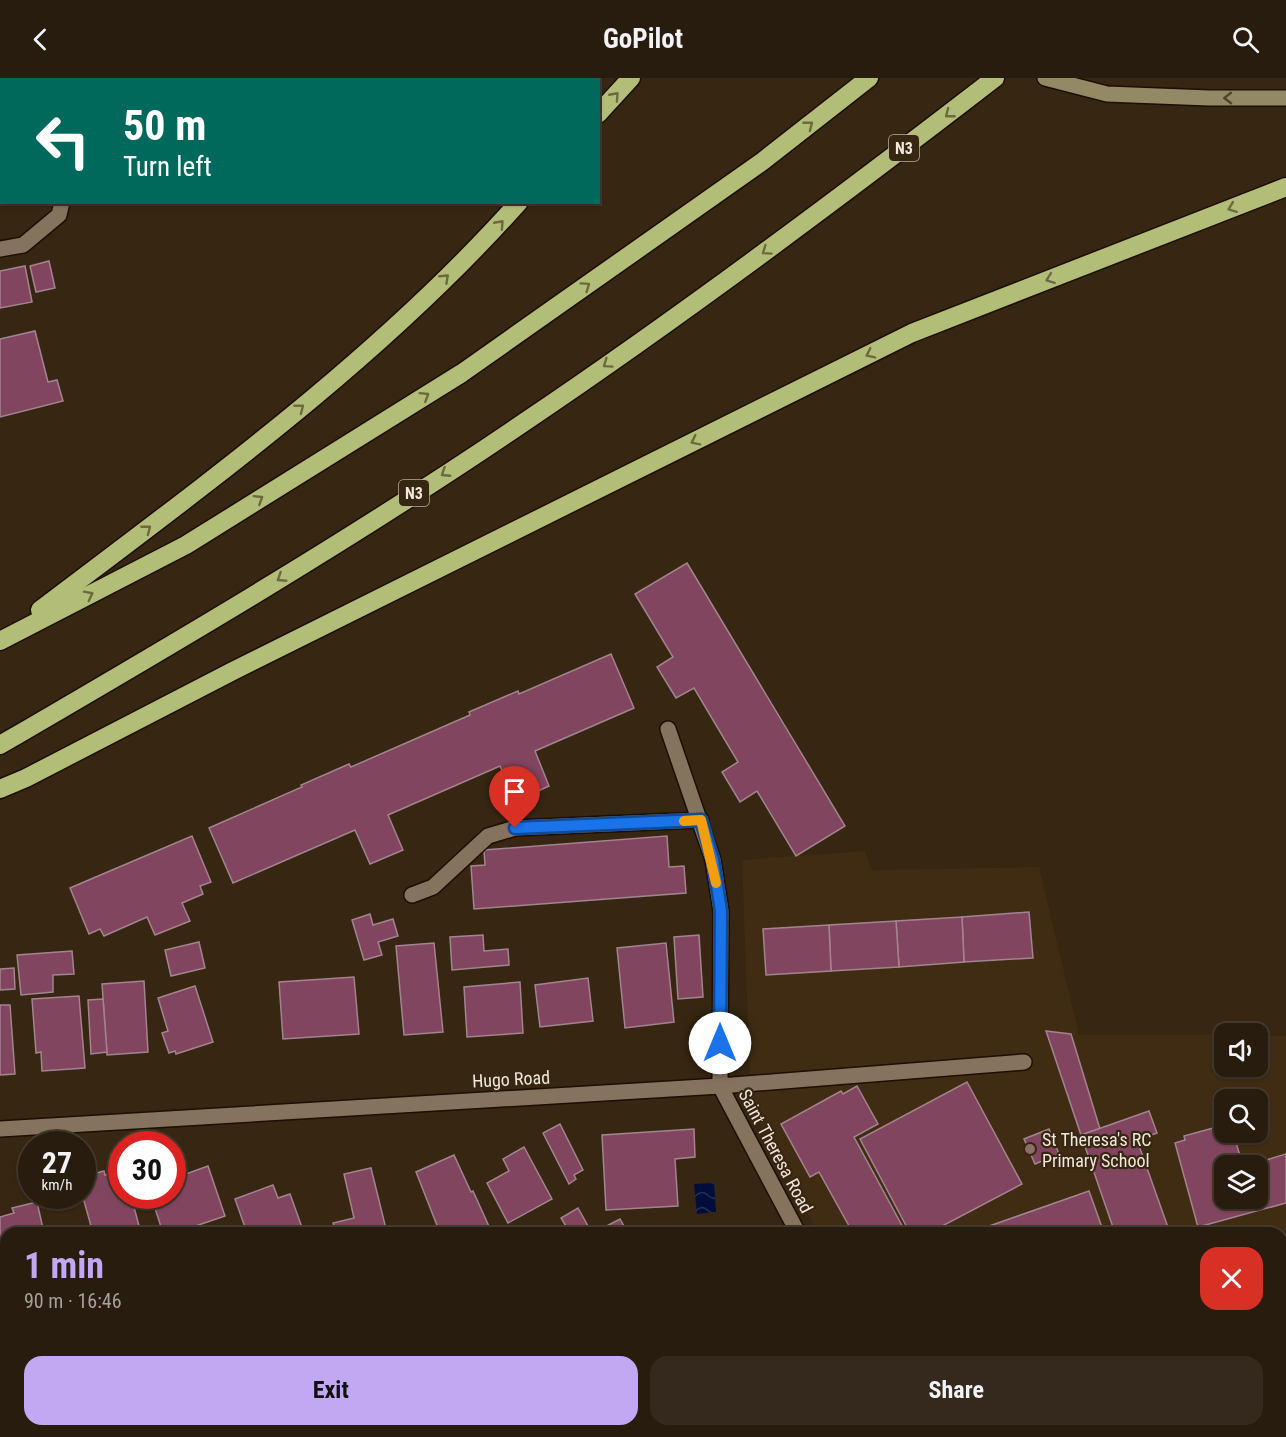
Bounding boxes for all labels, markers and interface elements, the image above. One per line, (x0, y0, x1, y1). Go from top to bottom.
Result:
icon: back (24, 23, 57, 56)
text: GoPilot (603, 23, 683, 55)
icon: search (1229, 23, 1262, 56)
one-way arrow (608, 92, 619, 103)
one-way arrow (1223, 92, 1232, 104)
text: 50 m (123, 101, 206, 150)
icon: left (24, 102, 102, 180)
one-way arrow (944, 106, 955, 117)
one-way arrow (803, 122, 814, 133)
road number: N3 (889, 135, 919, 161)
text: Turn left (123, 151, 212, 183)
one-way arrow (1227, 201, 1238, 213)
one-way arrow (493, 220, 504, 231)
one-way arrow (761, 244, 772, 255)
one-way arrow (1045, 272, 1056, 284)
one-way arrow (439, 274, 449, 285)
one-way arrow (579, 282, 590, 293)
one-way arrow (866, 347, 876, 358)
one-way arrow (602, 357, 613, 368)
one-way arrow (419, 392, 429, 404)
one-way arrow (293, 405, 304, 416)
one-way arrow (691, 433, 702, 445)
one-way arrow (441, 466, 452, 477)
road number: N3 (399, 480, 429, 506)
one-way arrow (253, 495, 263, 507)
one-way arrow (140, 525, 151, 536)
one-way arrow (277, 571, 288, 582)
one-way arrow (83, 590, 94, 602)
pin (489, 766, 540, 828)
icon: arrive (498, 775, 531, 808)
position arrow (688, 1011, 752, 1075)
map controls (1214, 1023, 1268, 1209)
button: sound (1214, 1023, 1268, 1077)
street label: Hugo Road (471, 1066, 551, 1092)
street label: Saint Theresa Road (735, 1085, 817, 1217)
button: search (1214, 1089, 1268, 1143)
place label: St Theresa's RC Primary School (1042, 1129, 1151, 1171)
speed limit sign: 30 (108, 1131, 186, 1209)
marker: St Theresa's RC Primary School (1023, 1142, 1037, 1156)
text: 27 (42, 1145, 72, 1180)
button: layers (1214, 1155, 1268, 1209)
text: km/h (42, 1176, 72, 1194)
text: 1 min (24, 1245, 104, 1287)
button: close (1200, 1247, 1263, 1310)
text: 90 m · 16:46 (24, 1289, 122, 1313)
button: Exit (24, 1356, 638, 1425)
button: Share (650, 1356, 1263, 1425)

